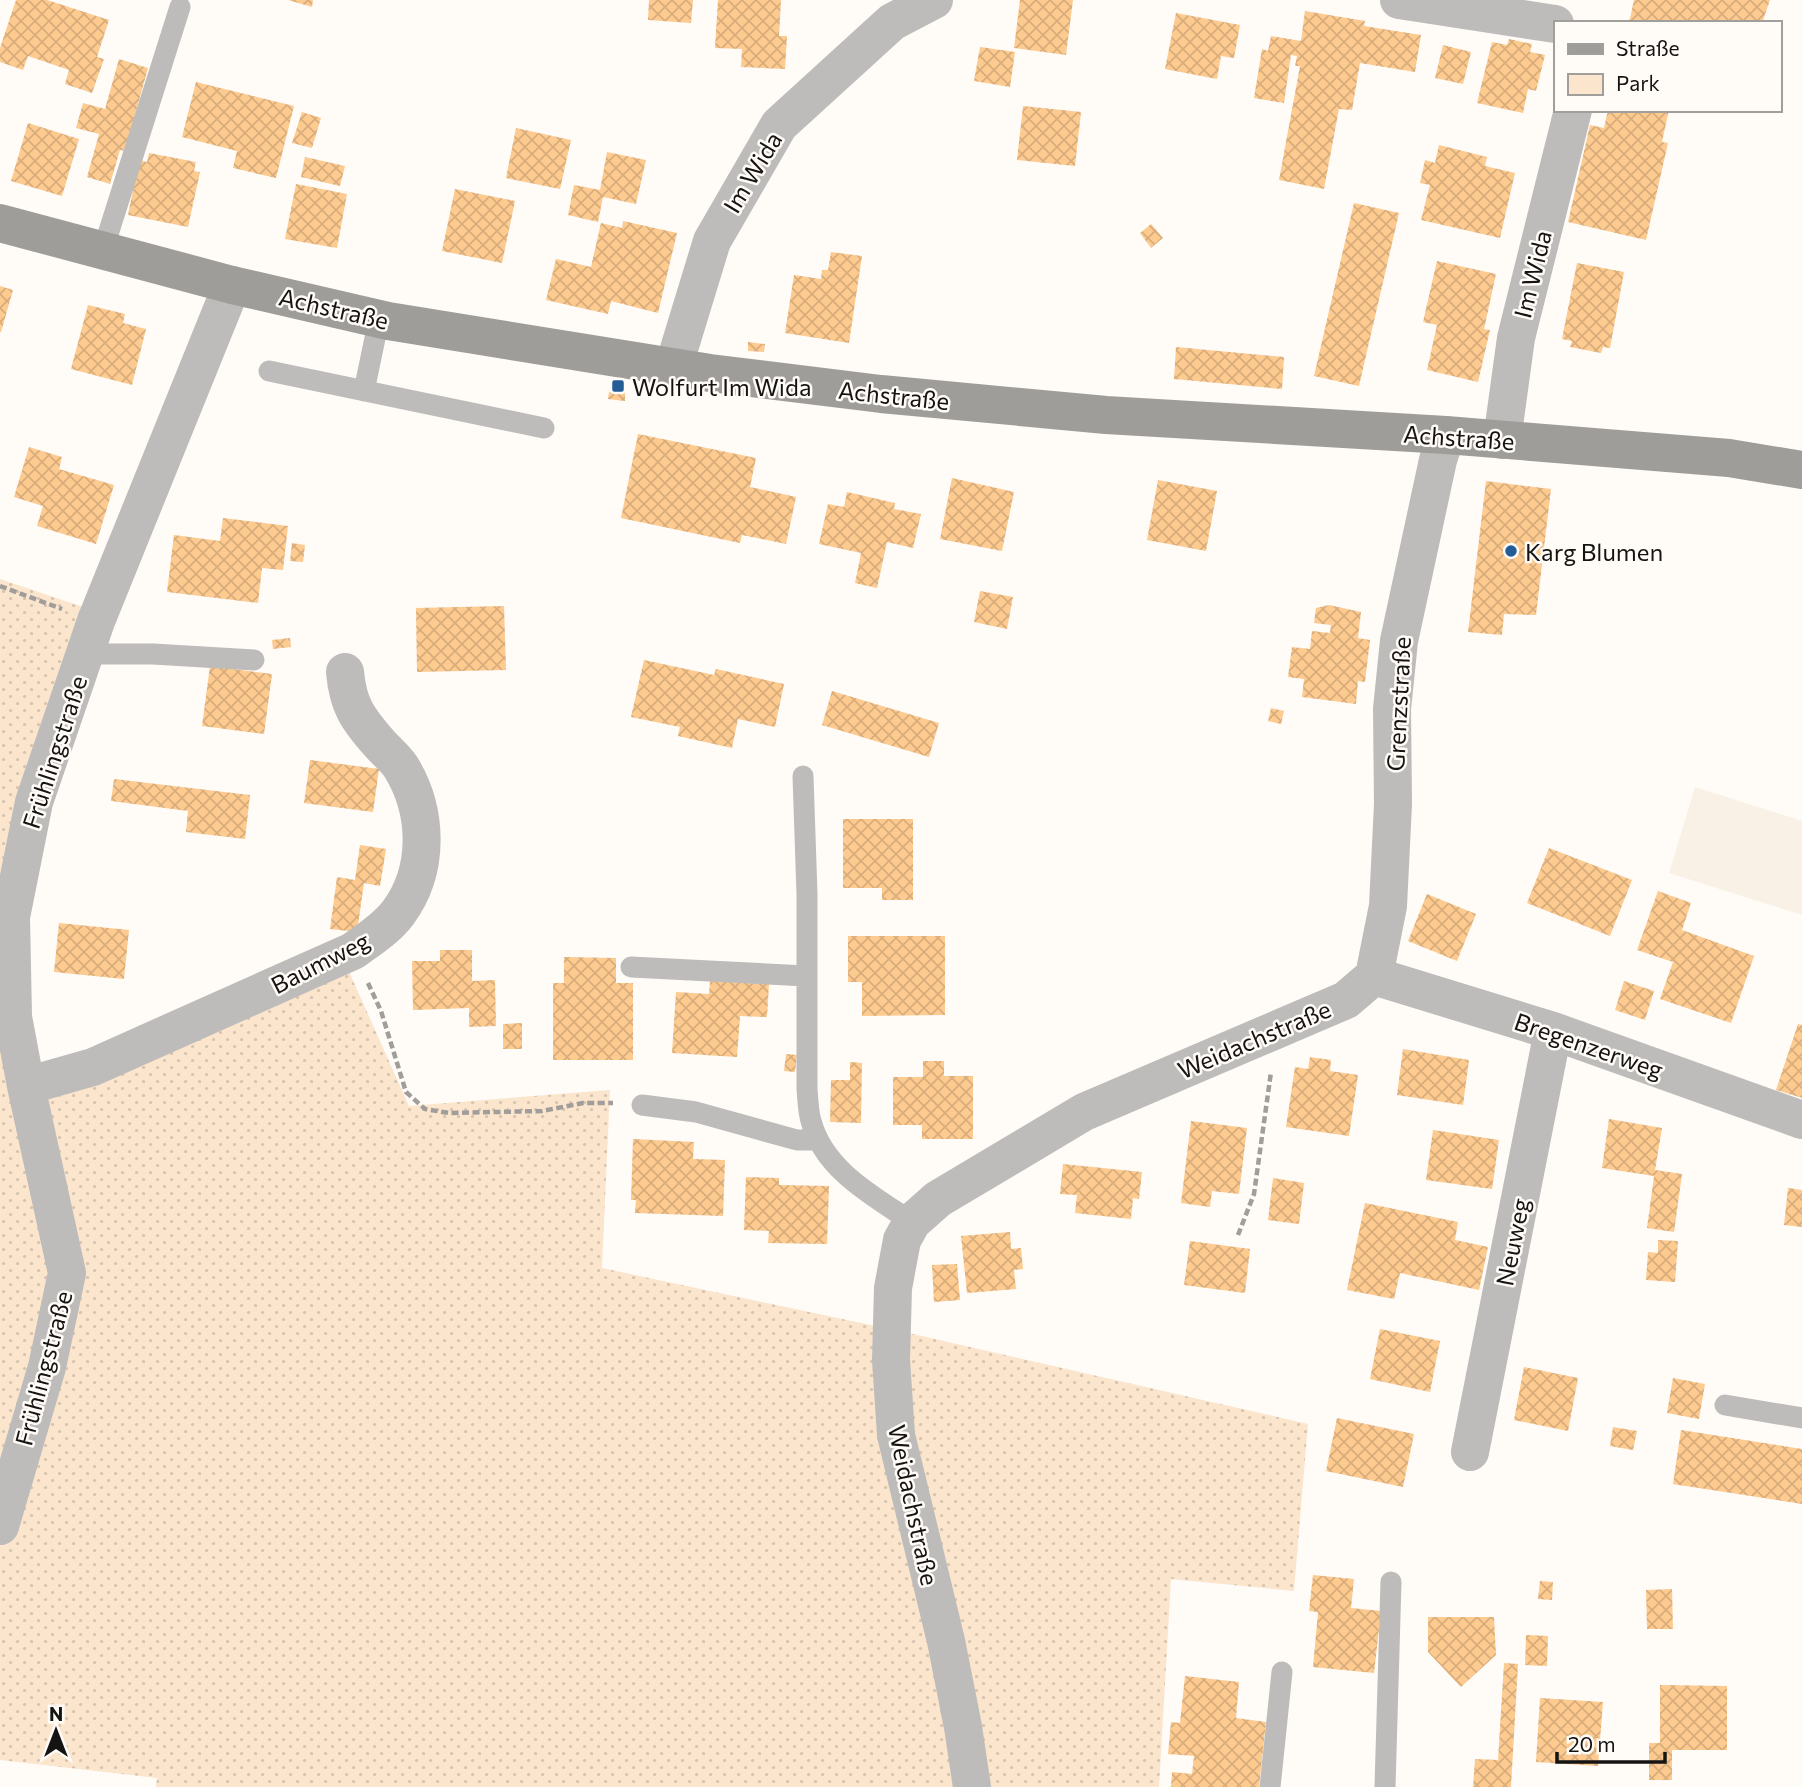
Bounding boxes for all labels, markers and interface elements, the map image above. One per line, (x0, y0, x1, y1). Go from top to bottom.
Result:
legend (1554, 21, 1781, 112)
text: Straße (1616, 35, 1680, 60)
text: Park (1616, 70, 1660, 95)
street label: Im Wida (717, 126, 787, 218)
street label: Im Wida (1507, 227, 1557, 321)
street label: Achstraße (276, 281, 392, 335)
place label: Wolfurt Im Wida (632, 372, 811, 401)
street label: Achstraße (837, 375, 951, 415)
marker: Wolfurt Im Wida (610, 378, 626, 394)
street label: Achstraße (1402, 419, 1516, 455)
place label: Karg Blumen (1525, 537, 1663, 566)
marker: Karg Blumen (1503, 543, 1519, 559)
street label: Grenzstraße (1380, 636, 1416, 772)
street label: Frühlingstraße (16, 672, 92, 832)
street label: Baumweg (266, 925, 374, 999)
street label: Weidachstraße (1173, 994, 1335, 1084)
street label: Bregenzerweg (1511, 1006, 1667, 1084)
street label: Neuweg (1489, 1196, 1535, 1288)
street label: Frühlingstraße (8, 1287, 78, 1449)
street label: Weidachstraße (883, 1422, 945, 1588)
north arrow (21, 1696, 91, 1766)
text: N (49, 1702, 63, 1725)
scale bar (1557, 1720, 1666, 1764)
text: 20 m (1568, 1731, 1616, 1756)

